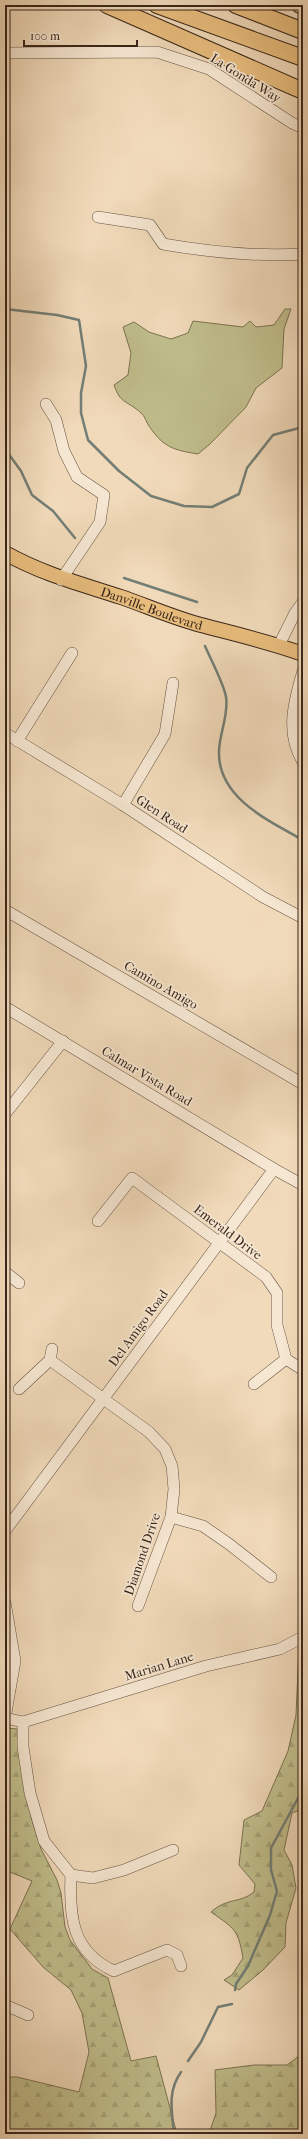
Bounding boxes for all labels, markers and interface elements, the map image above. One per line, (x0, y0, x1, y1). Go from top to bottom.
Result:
scale bar (24, 22, 137, 48)
text: 100 m (30, 29, 60, 43)
street label: La Gonda Way (208, 50, 285, 106)
street label: Danville Boulevard (99, 584, 205, 633)
street label: Glen Road (133, 792, 191, 837)
street label: Camino Amigo (121, 958, 201, 1012)
street label: Calmar Vista Road (99, 1043, 196, 1109)
street label: Emerald Drive (191, 1201, 266, 1263)
street label: Del Amigo Road (105, 1286, 171, 1369)
street label: Diamond Drive (121, 1510, 163, 1597)
street label: Marian Lane (123, 1648, 196, 1684)

